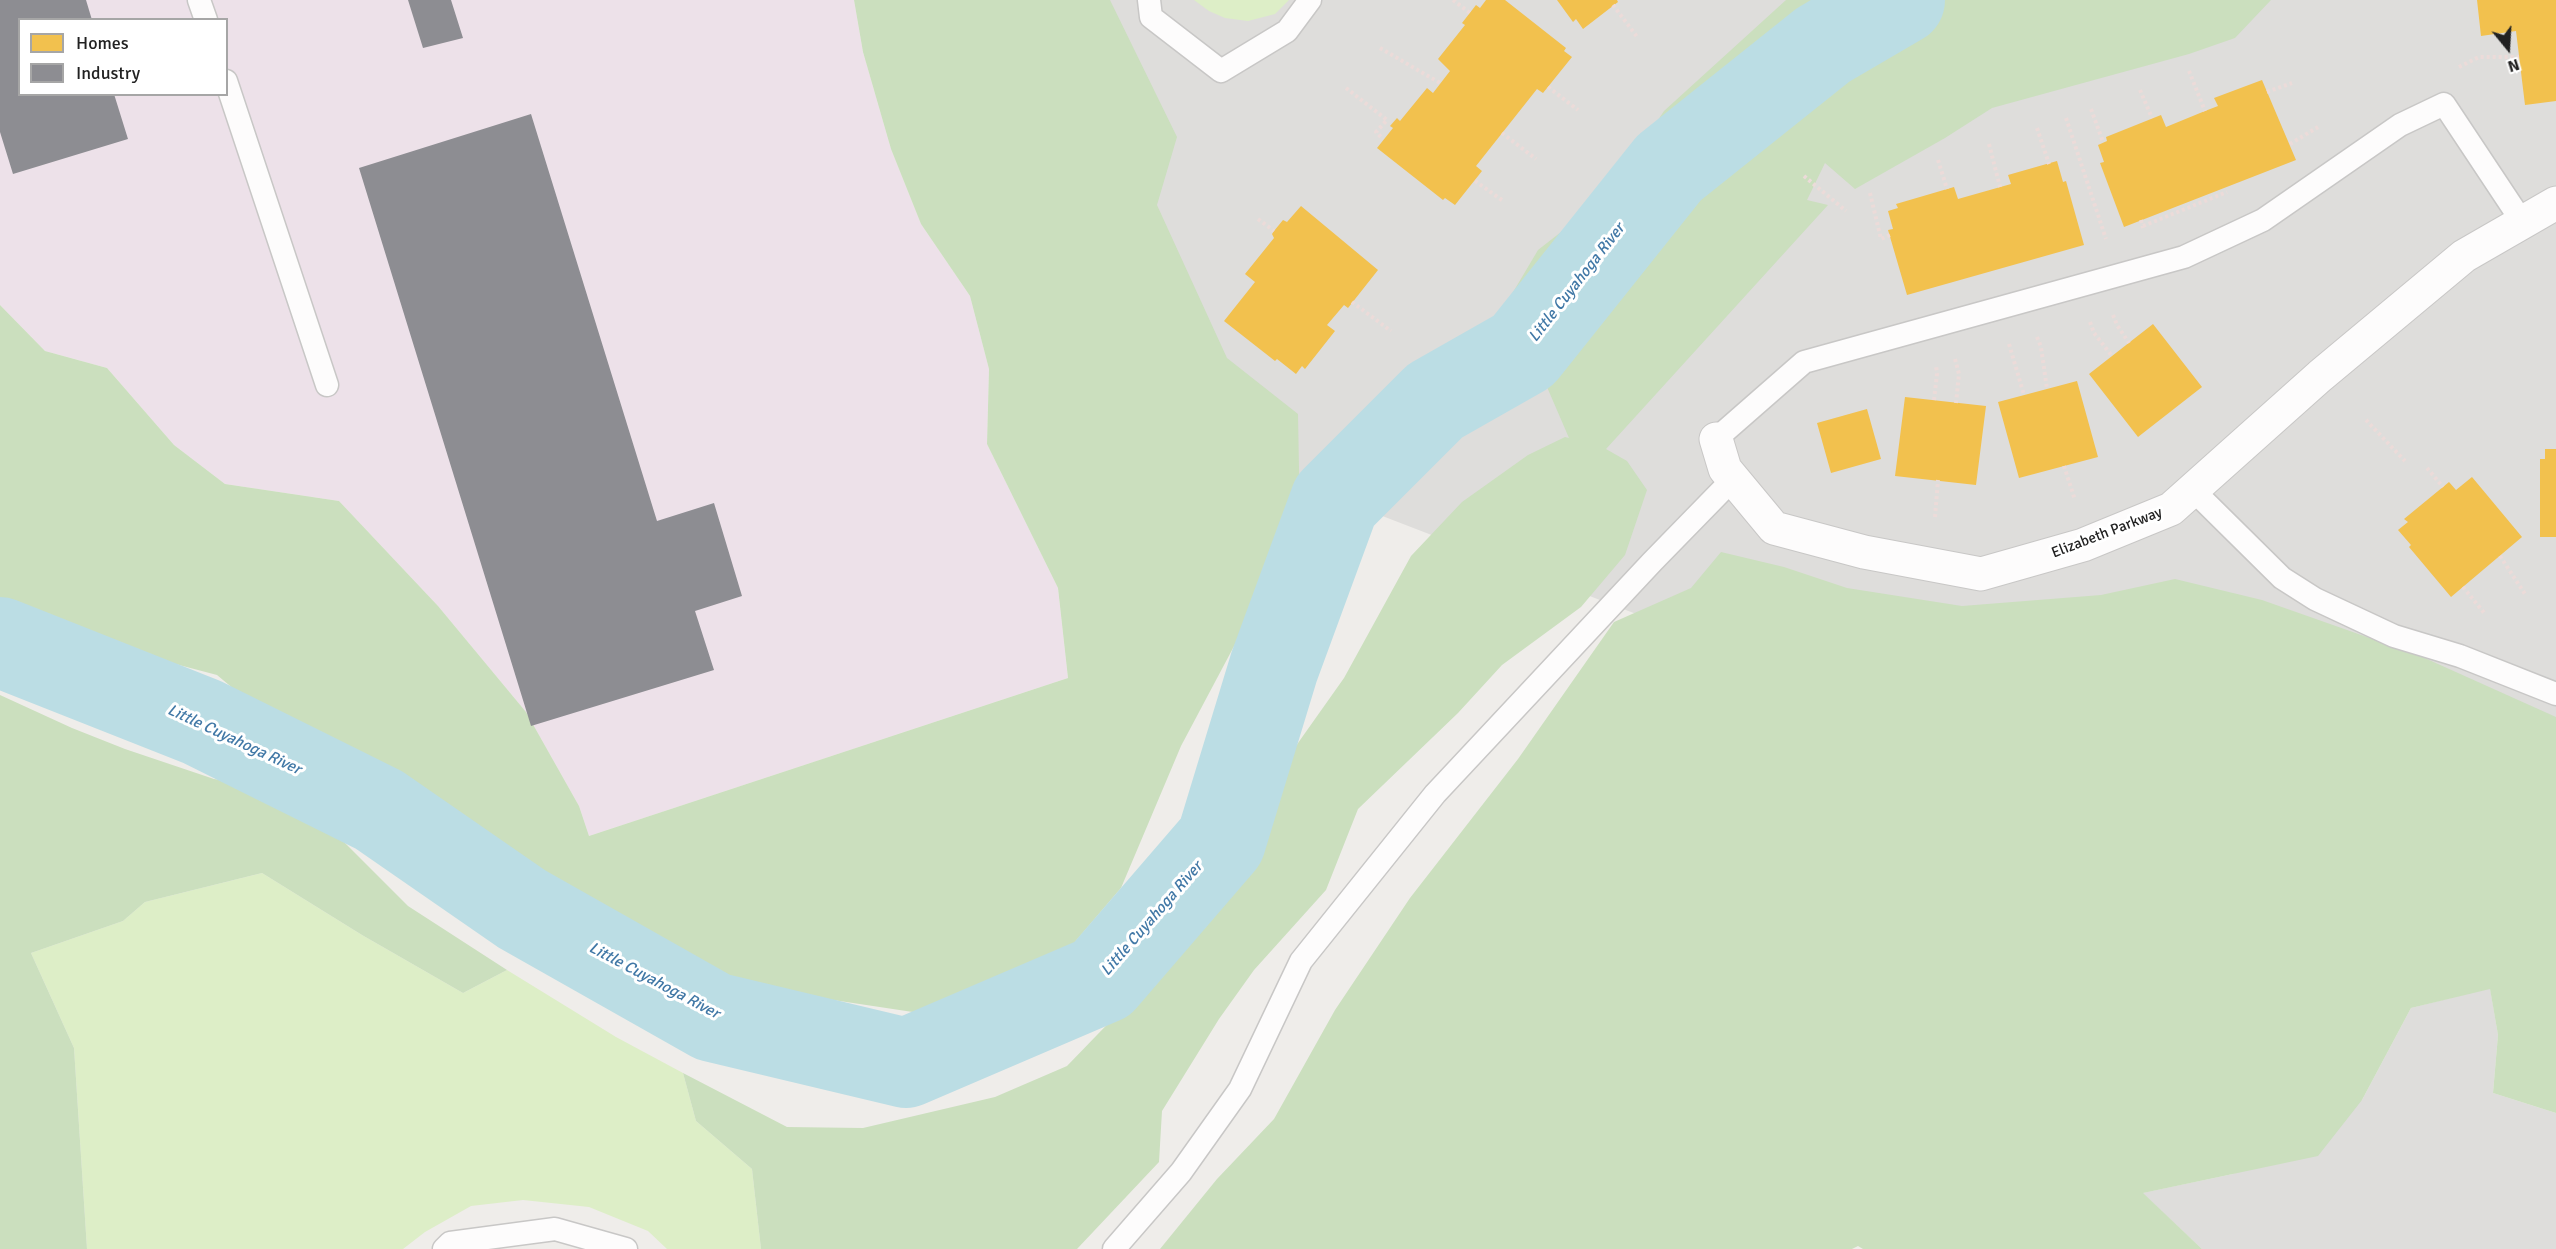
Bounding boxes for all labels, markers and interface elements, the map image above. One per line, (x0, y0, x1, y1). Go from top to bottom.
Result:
legend (18, 18, 228, 96)
north arrow (2478, 18, 2538, 78)
text: Homes (76, 32, 129, 54)
text: N (2505, 54, 2522, 76)
text: Industry (76, 62, 140, 84)
water label: Little Cuyahoga River (1525, 220, 1629, 346)
street label: Elizabeth Parkway (2049, 504, 2165, 562)
water label: Little Cuyahoga River (164, 701, 304, 779)
water label: Little Cuyahoga River (1097, 858, 1207, 980)
water label: Little Cuyahoga River (585, 938, 723, 1024)

